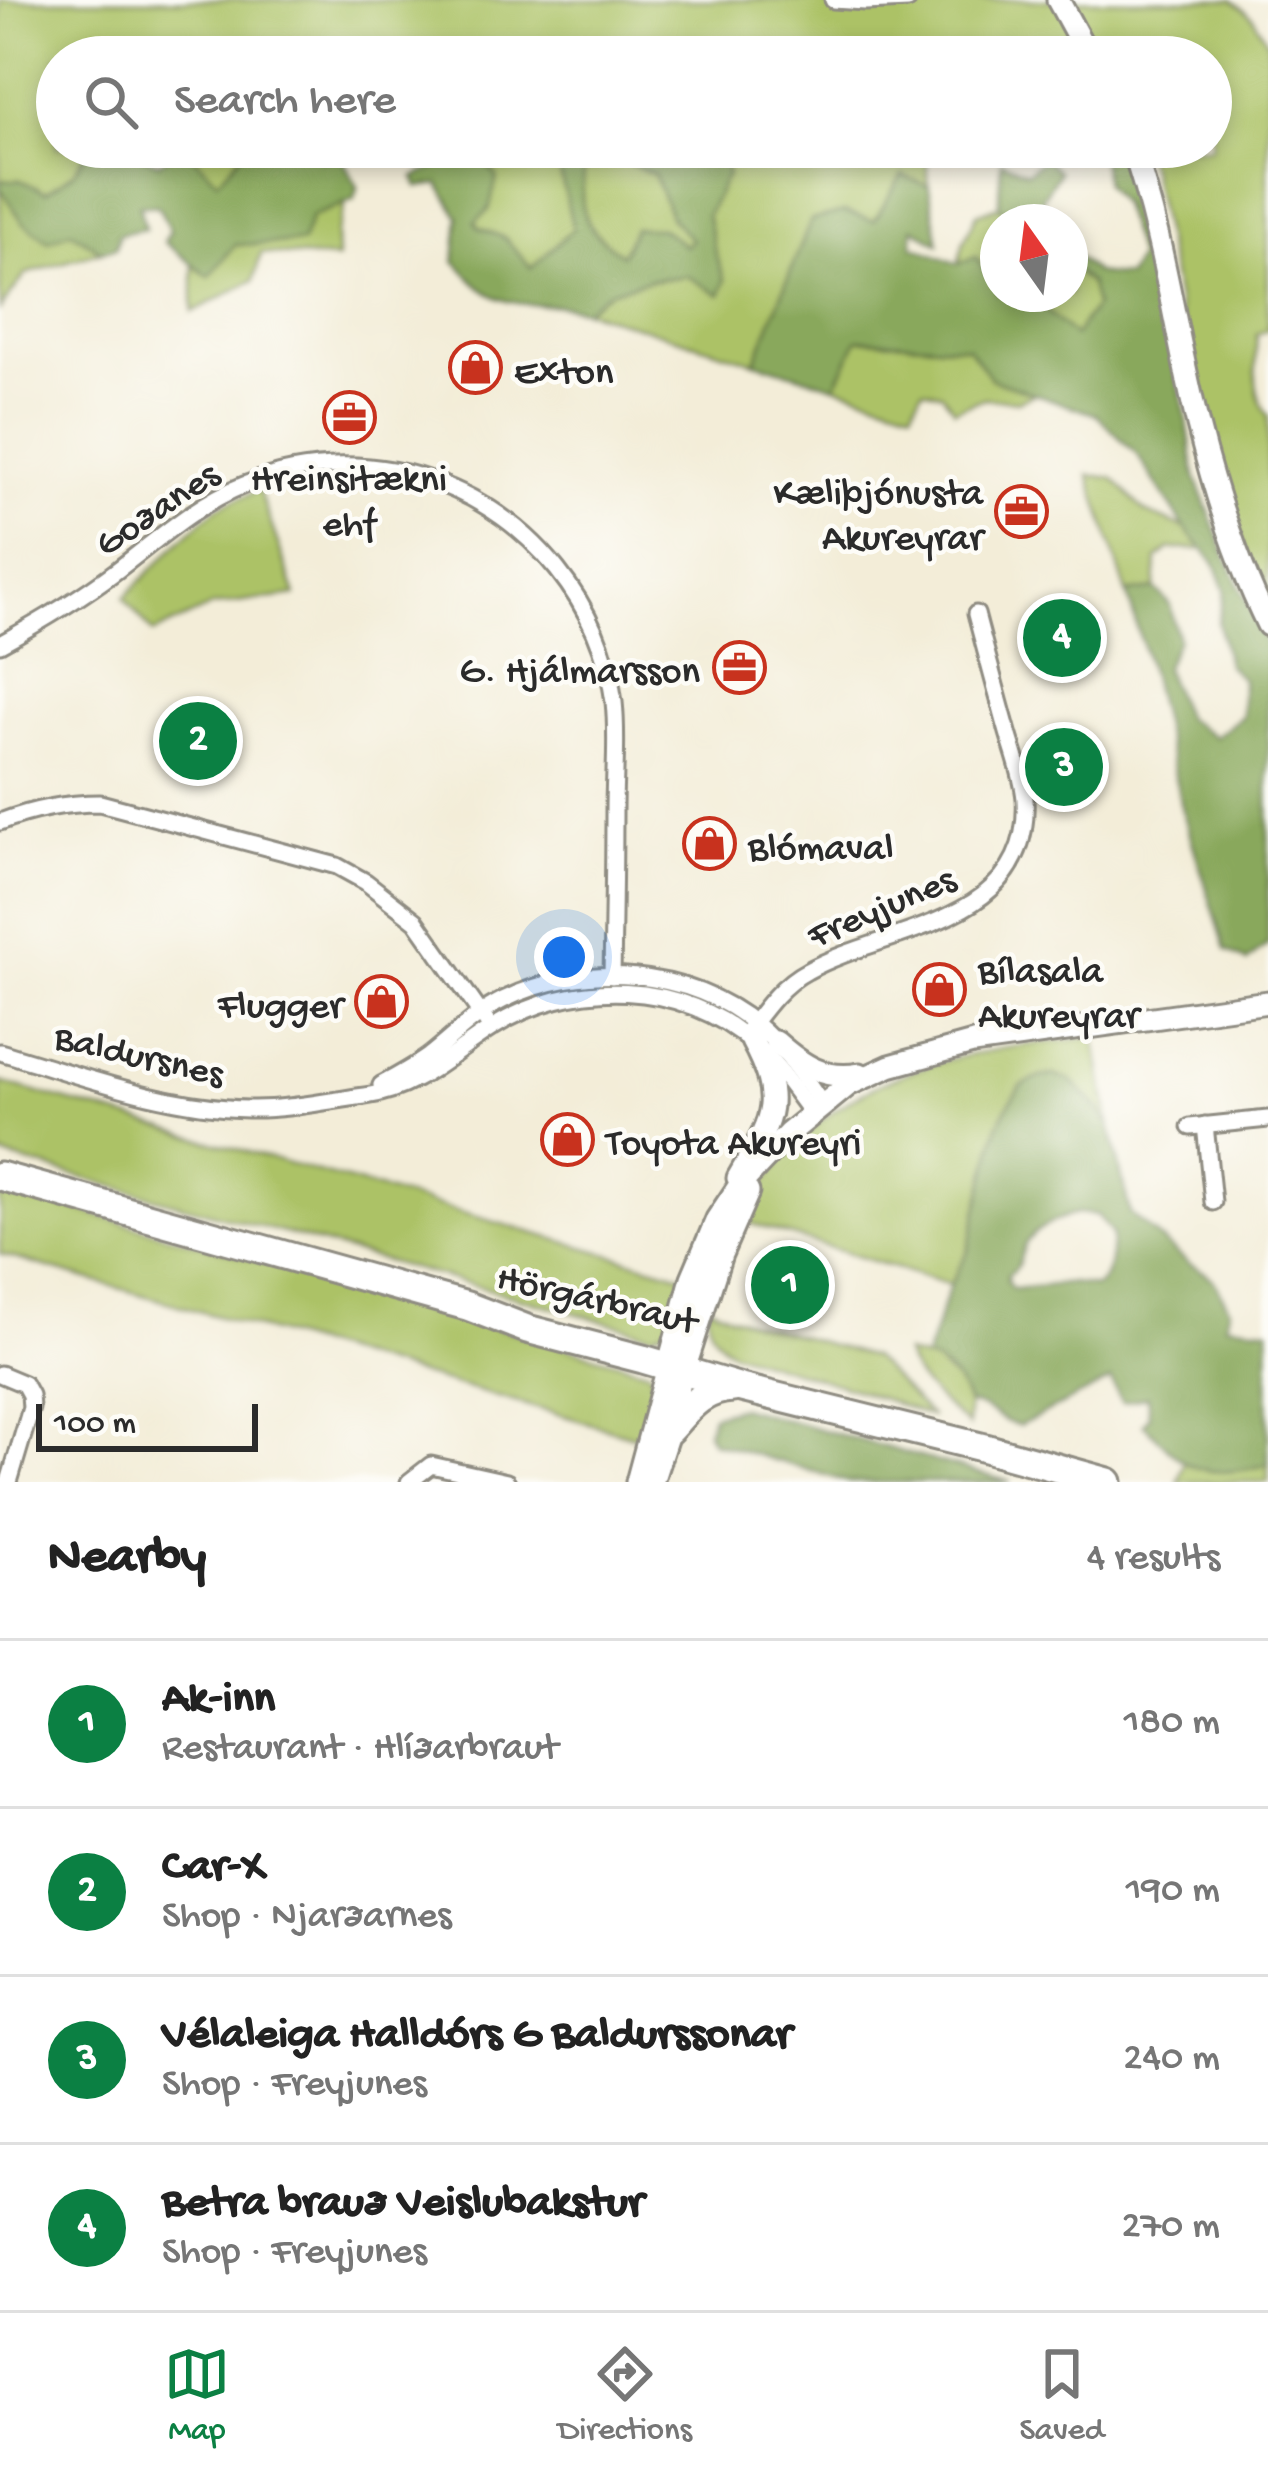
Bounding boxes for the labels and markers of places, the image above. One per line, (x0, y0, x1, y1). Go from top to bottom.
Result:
shop icon: Exton (447, 340, 503, 396)
place label: Exton (514, 352, 614, 398)
office icon: Hreinsitækni ehf (321, 390, 377, 446)
place label: Hreinsitækni ehf (251, 459, 447, 550)
place label: Kæliþjónusta Akureyrar (773, 473, 986, 564)
office icon: Kæliþjónusta Akureyrar (994, 483, 1050, 539)
pin: 4 (1023, 593, 1101, 683)
office icon: G. Hjálmarsson (711, 639, 767, 695)
place label: G. Hjálmarsson (459, 651, 700, 697)
pin: 2 (159, 696, 237, 786)
pin: 3 (1025, 722, 1103, 812)
shop icon: Blómaval (681, 816, 737, 872)
place label: Blómaval (747, 828, 894, 874)
place label: Bílasala Akureyrar (977, 951, 1142, 1042)
shop icon: Bílasala Akureyrar (911, 961, 967, 1017)
shop icon: Flugger (354, 974, 410, 1030)
place label: Flugger (217, 986, 346, 1032)
shop icon: Toyota Akureyri (539, 1111, 595, 1167)
place label: Toyota Akureyri (604, 1123, 862, 1169)
pin: 1 (751, 1240, 829, 1330)

